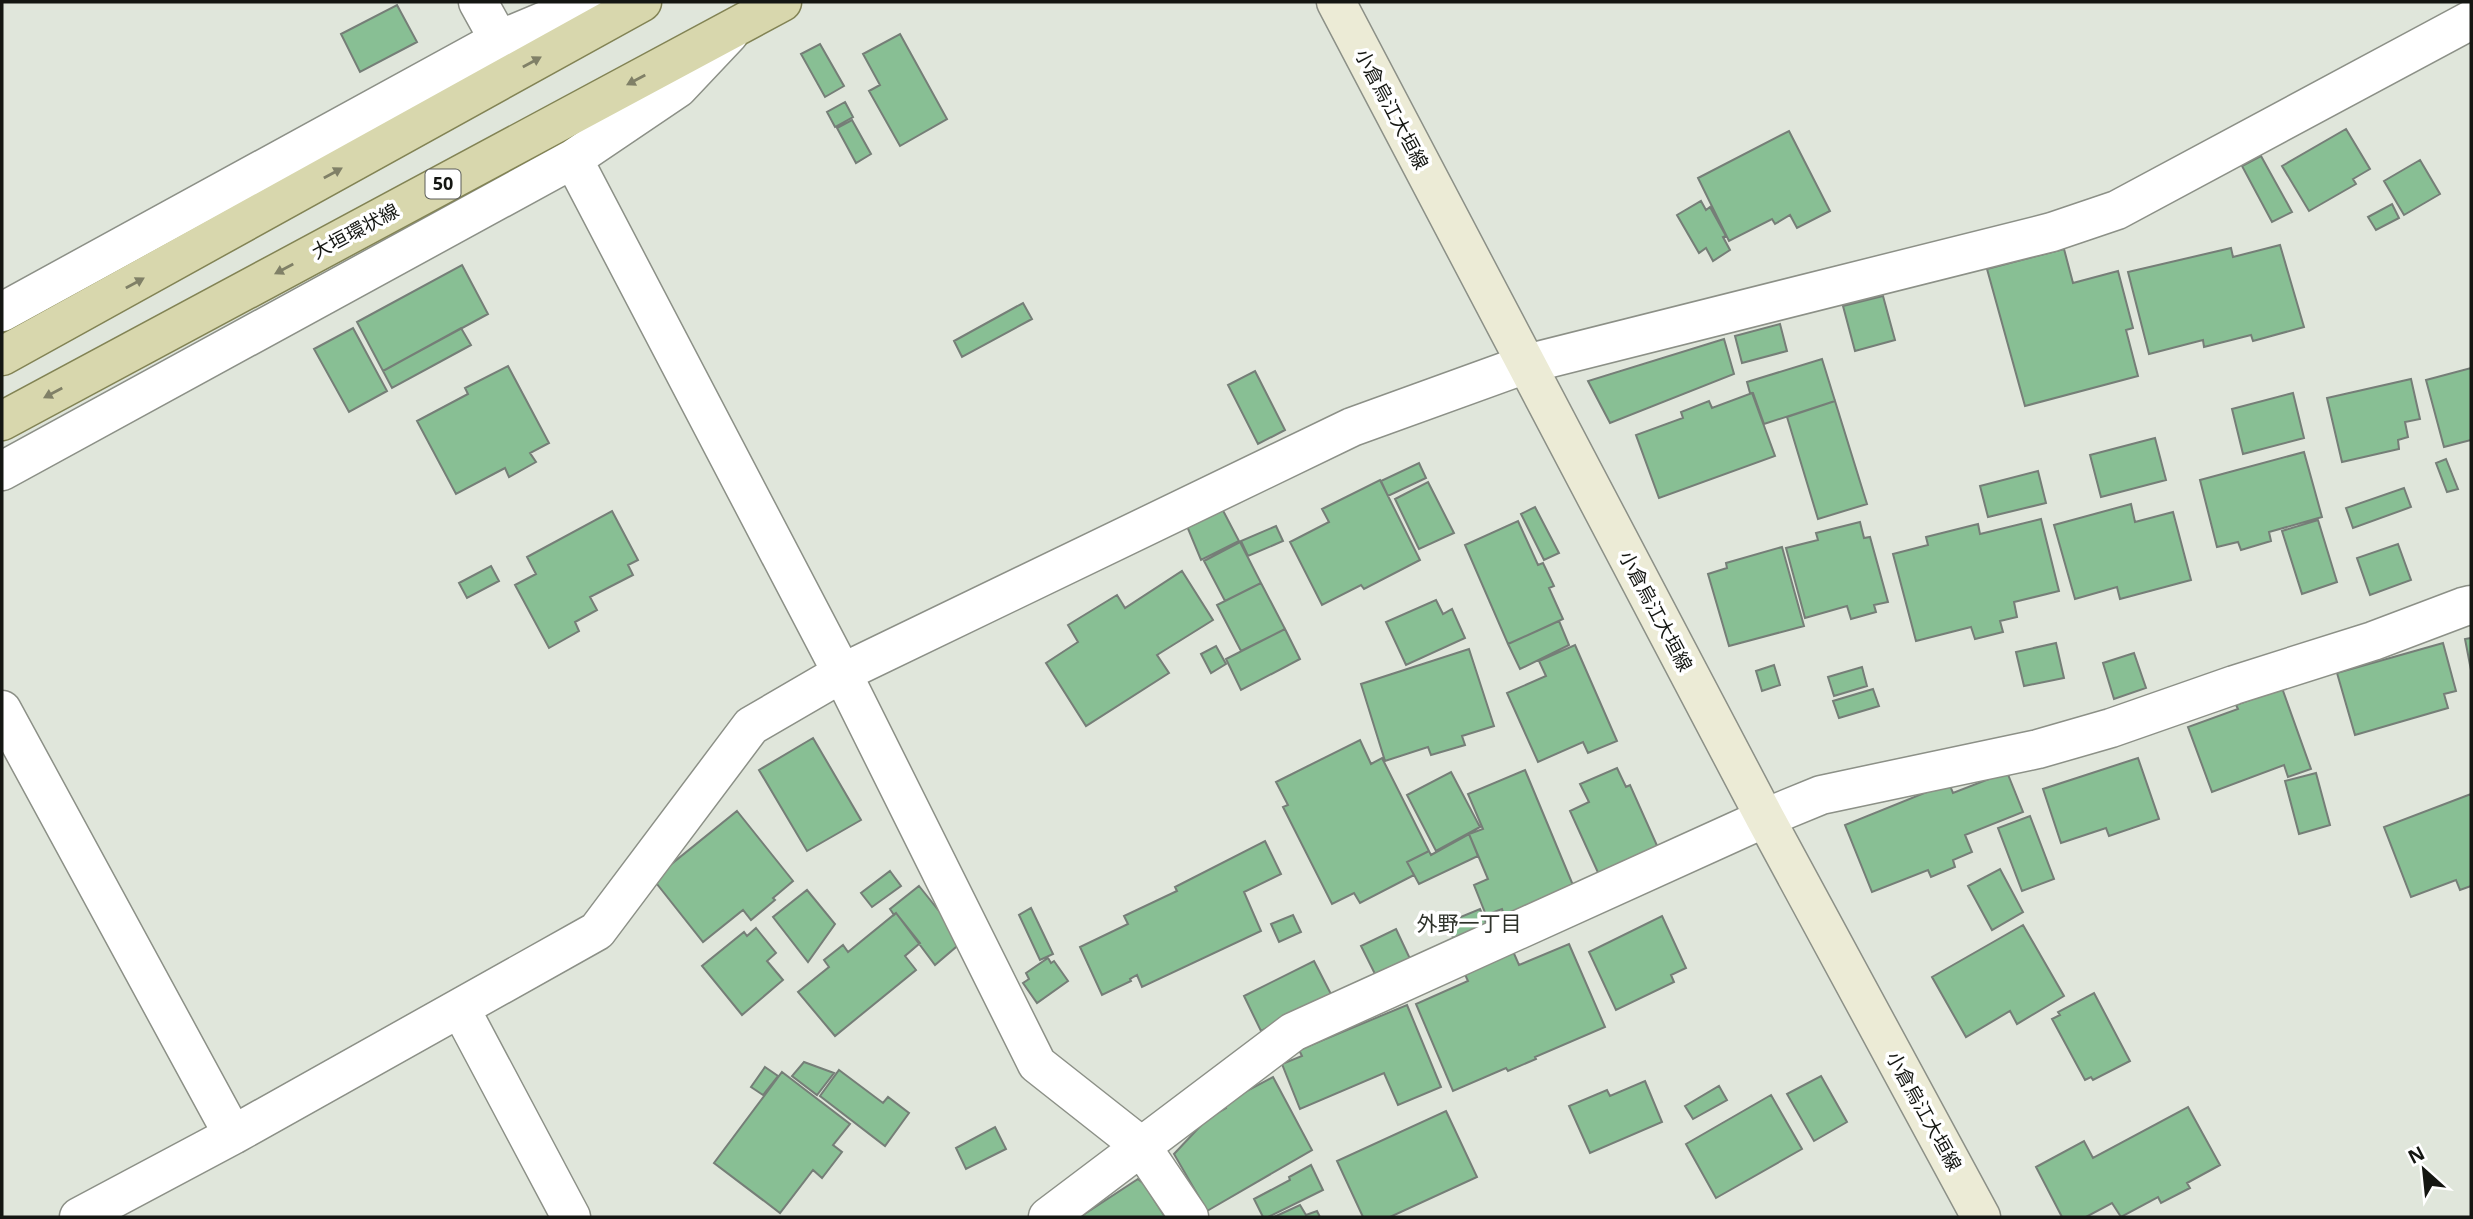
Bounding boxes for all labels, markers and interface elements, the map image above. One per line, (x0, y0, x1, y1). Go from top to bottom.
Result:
street label: 小倉烏江大垣線 (1349, 44, 1435, 174)
one-way arrow (523, 56, 542, 68)
one-way arrow (626, 75, 646, 86)
one-way arrow (324, 167, 343, 179)
road number: 50 (426, 169, 460, 198)
street label: 大垣環状線 (307, 197, 403, 265)
one-way arrow (274, 263, 294, 275)
one-way arrow (125, 277, 144, 289)
one-way arrow (43, 387, 62, 399)
street label: 小倉烏江大垣線 (1613, 546, 1699, 676)
district label: 外野一丁目 (1417, 909, 1522, 937)
street label: 小倉烏江大垣線 (1880, 1047, 1968, 1175)
north arrow (2389, 1135, 2459, 1205)
text: N (2403, 1140, 2429, 1170)

